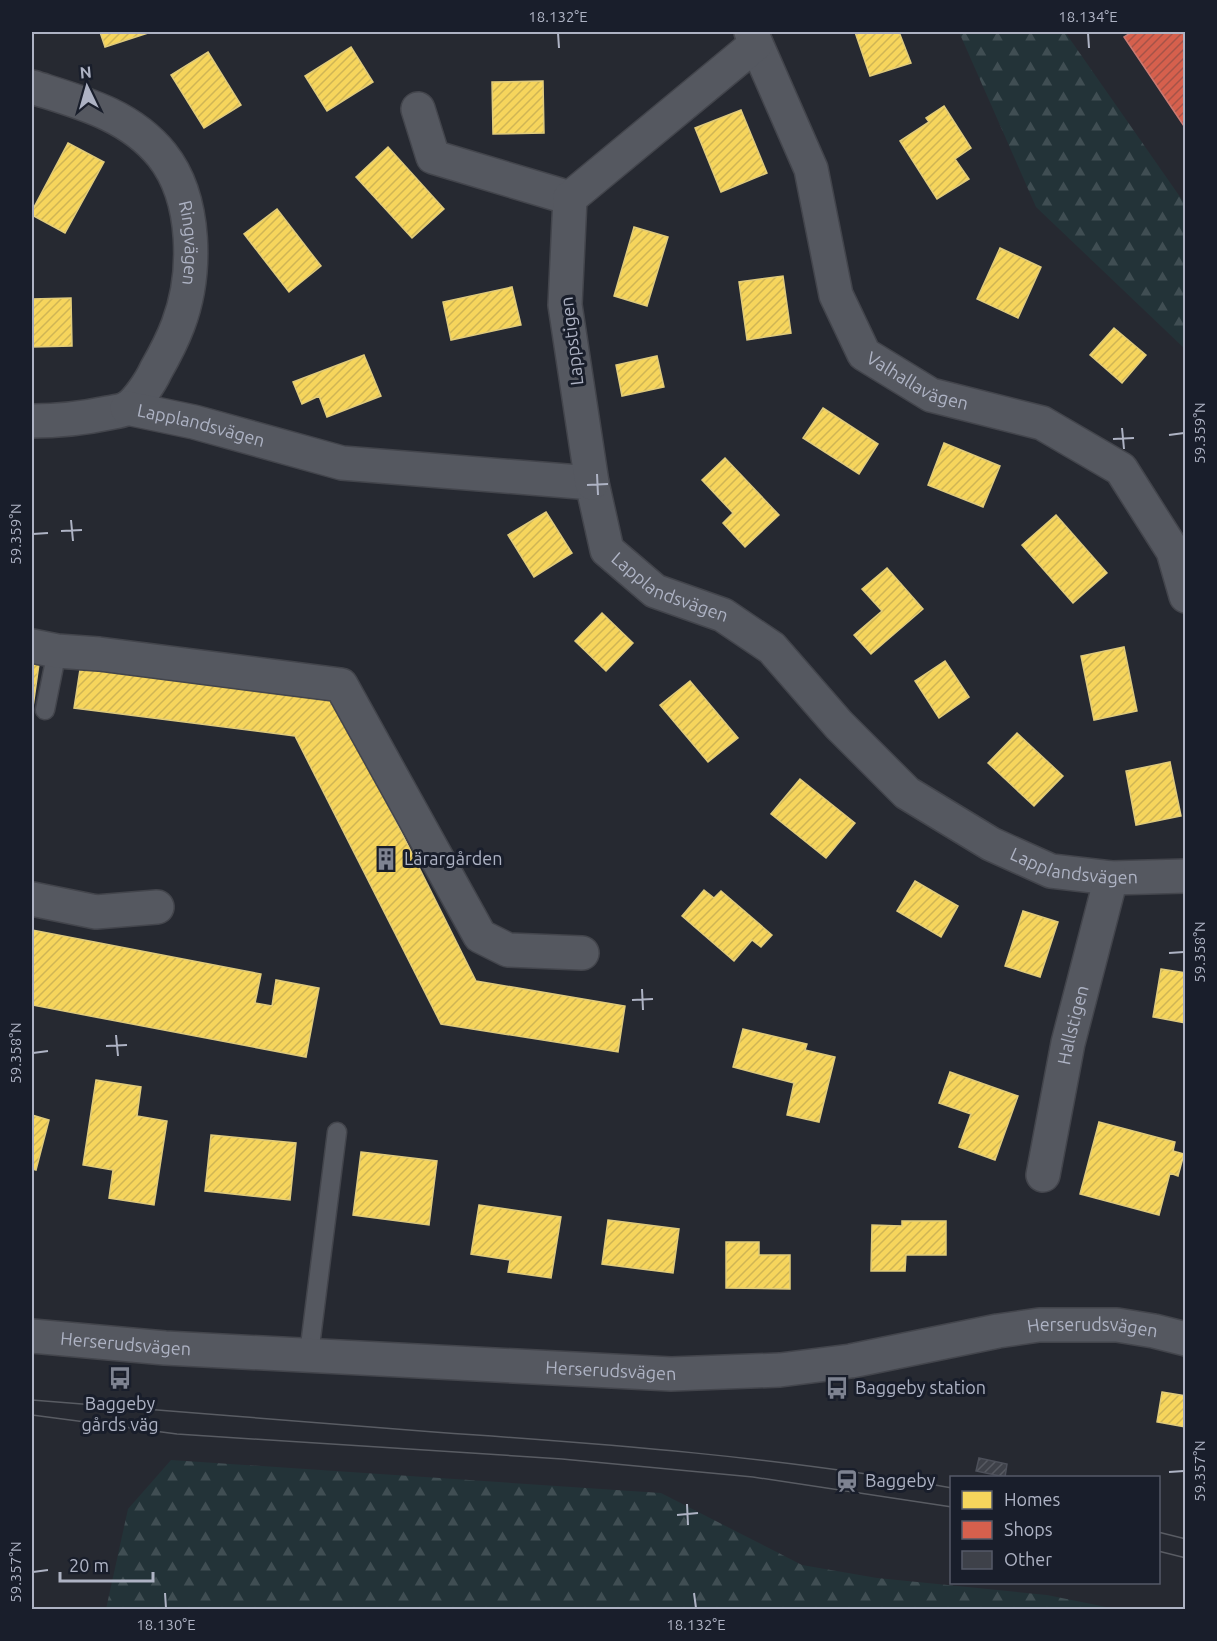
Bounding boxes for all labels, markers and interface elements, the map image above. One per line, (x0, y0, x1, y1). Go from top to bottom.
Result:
text: 18.132°E (528, 8, 588, 25)
text: 18.134°E (1058, 8, 1118, 25)
north arrow (57, 57, 117, 117)
text: N (79, 63, 92, 82)
street label: Ringvägen (176, 198, 202, 287)
street label: Lappstigen (556, 296, 586, 387)
street label: Valhallavägen (863, 347, 971, 413)
street label: Lapplandsvägen (136, 399, 267, 450)
text: 59.359°N (1191, 402, 1208, 464)
text: 59.359°N (7, 503, 24, 565)
street label: Lapplandsvägen (608, 548, 731, 625)
street label: Lapplandsvägen (1008, 843, 1138, 887)
building icon: Lärargården (373, 846, 399, 872)
place label: Lärargården (404, 848, 502, 868)
text: 59.358°N (1191, 921, 1208, 983)
street label: Hallstigen (1053, 983, 1092, 1066)
text: 59.358°N (7, 1022, 24, 1084)
street label: Herserudsvägen (1026, 1314, 1159, 1340)
street label: Herserudsvägen (60, 1328, 192, 1358)
street label: Herserudsvägen (545, 1357, 677, 1383)
bus stop icon: Baggeby gårds väg (107, 1365, 133, 1391)
bus stop icon: Baggeby station (824, 1375, 850, 1401)
place label: Baggeby station (855, 1377, 986, 1397)
place label: Baggeby gårds väg (81, 1393, 159, 1434)
text: 59.357°N (1191, 1440, 1208, 1502)
station icon: Baggeby (834, 1468, 860, 1494)
place label: Baggeby (865, 1470, 936, 1490)
legend (950, 1476, 1160, 1584)
text: Homes (1004, 1489, 1061, 1509)
text: Shops (1004, 1519, 1053, 1539)
text: 59.357°N (7, 1541, 24, 1603)
scale bar (60, 1545, 153, 1583)
text: Other (1004, 1549, 1052, 1569)
text: 20 m (69, 1555, 109, 1575)
text: 18.130°E (136, 1616, 196, 1633)
text: 18.132°E (666, 1616, 726, 1633)

